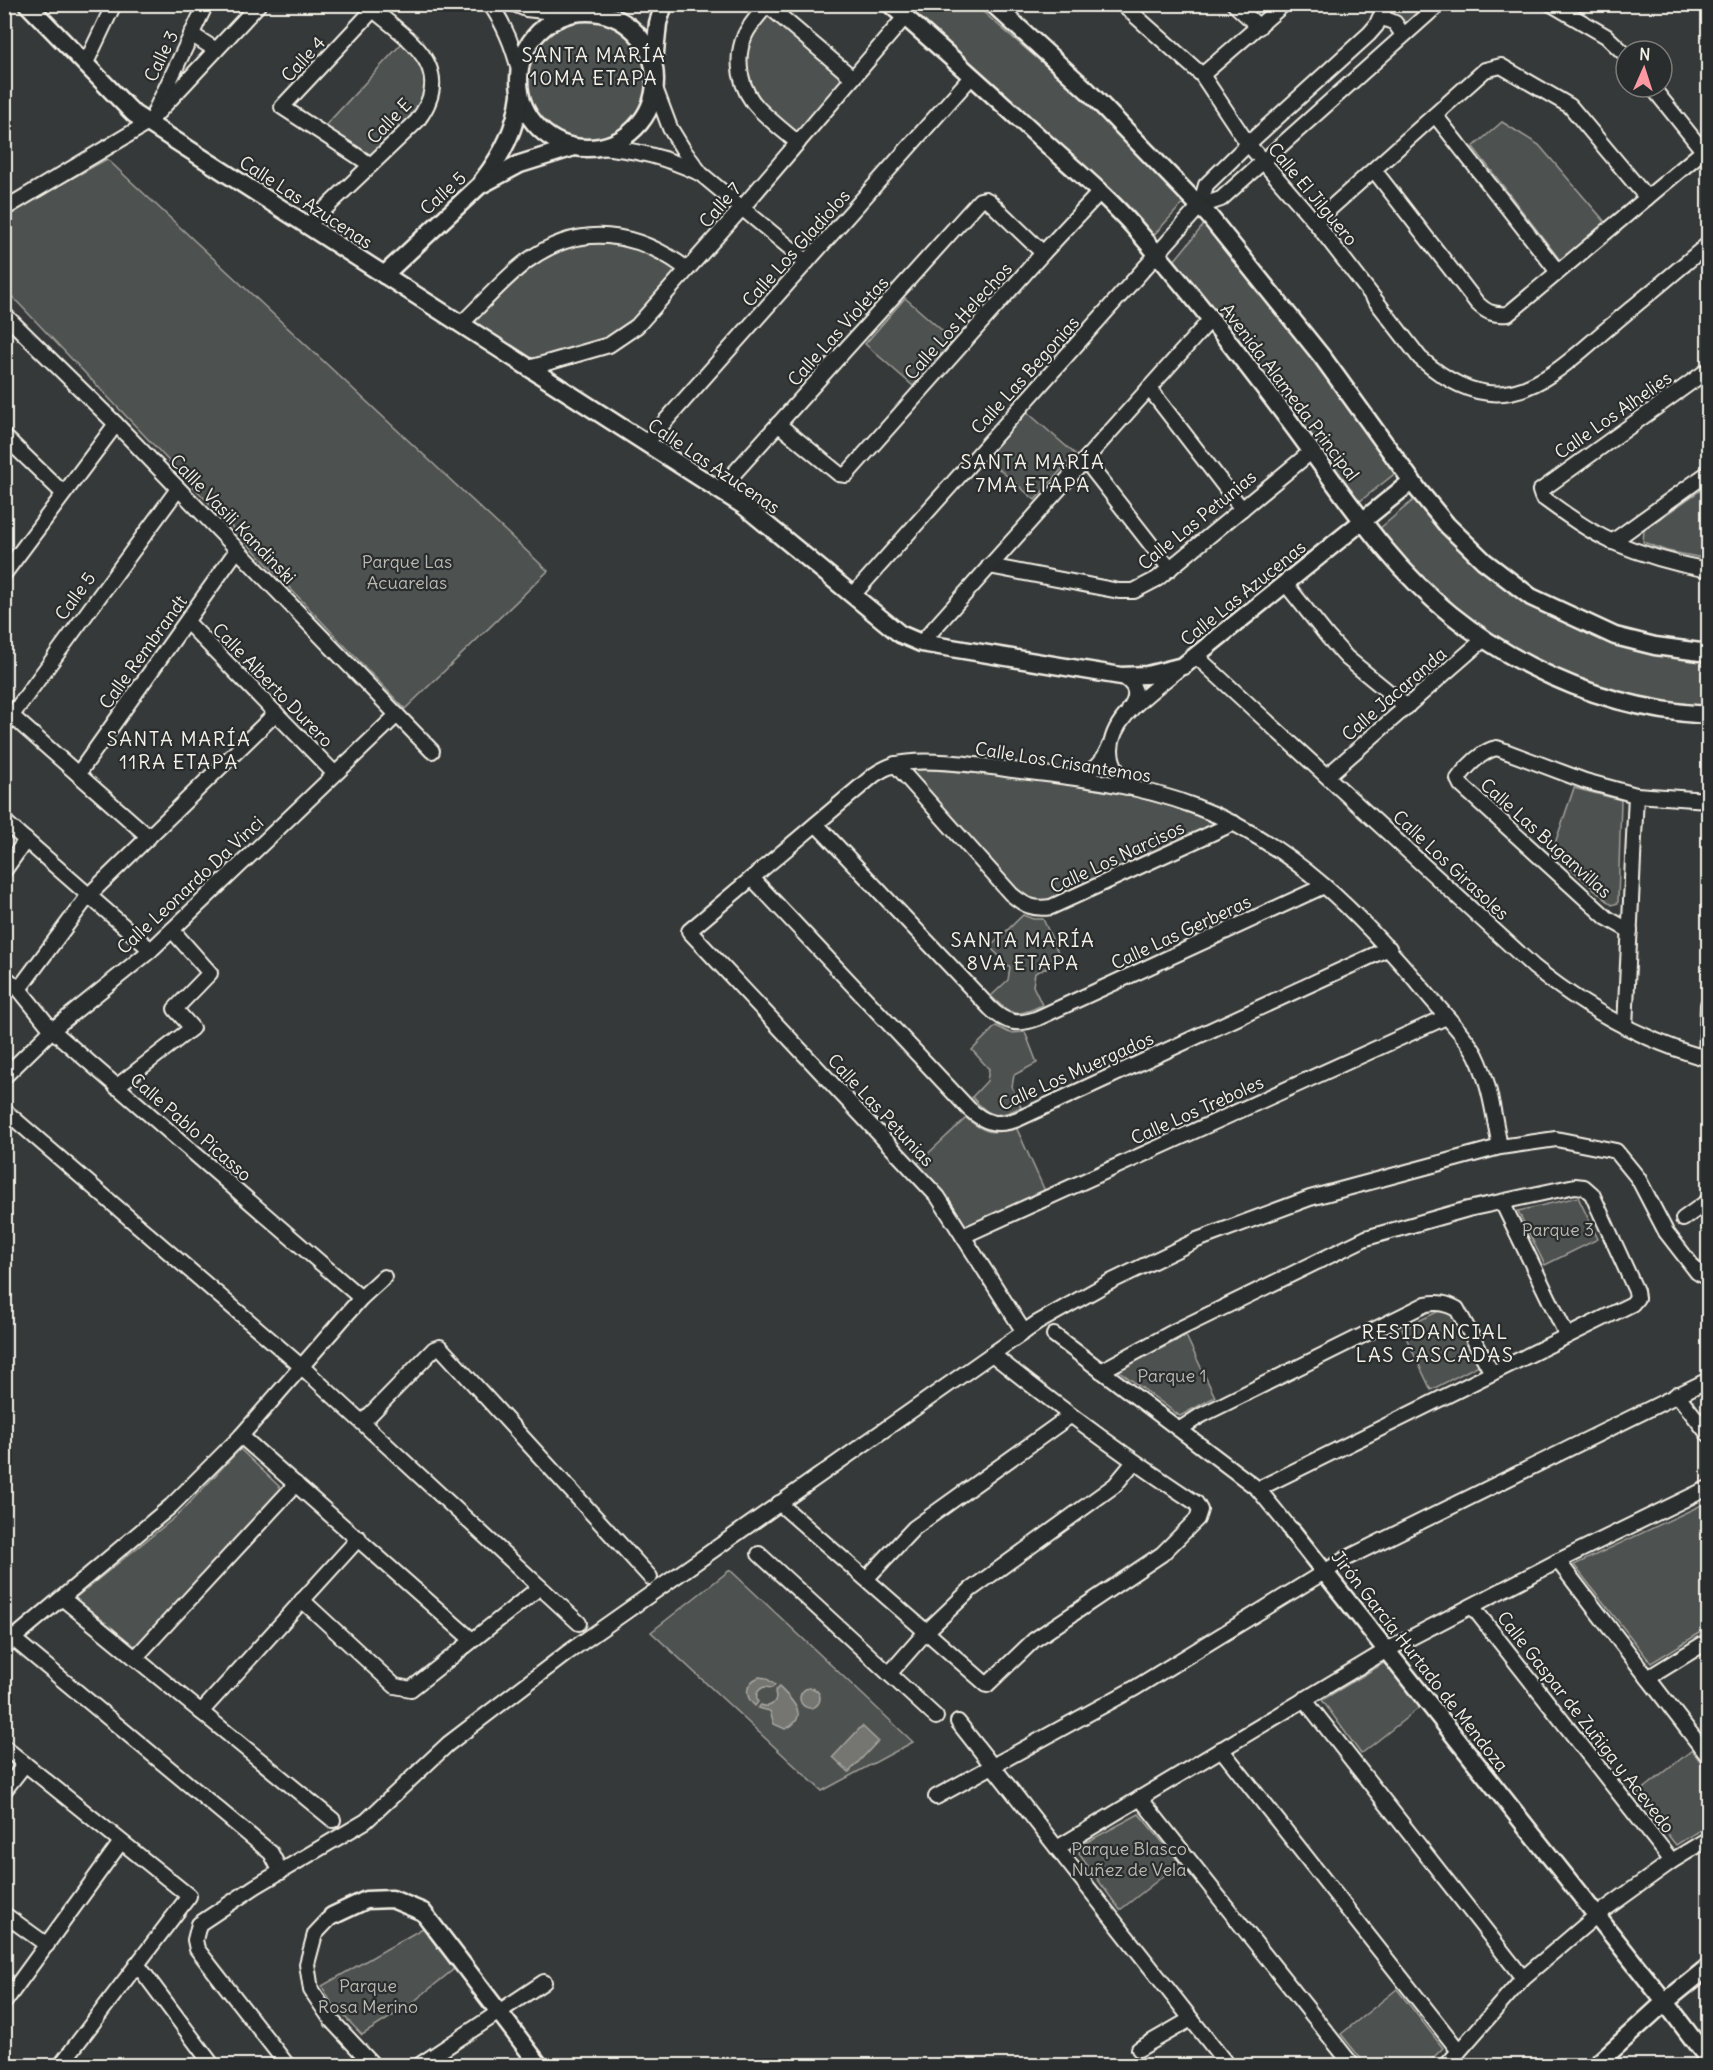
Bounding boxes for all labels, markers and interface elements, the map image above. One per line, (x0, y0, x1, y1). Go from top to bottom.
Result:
street label: Calle 3 (139, 27, 183, 85)
street label: Calle 4 (276, 31, 330, 87)
north arrow (1614, 39, 1674, 99)
district label: SANTA MARÍA 10MA ETAPA (522, 42, 666, 90)
text: N (1639, 44, 1651, 64)
street label: Calle E (362, 93, 416, 149)
street label: Calle El Jilguero (1263, 138, 1363, 250)
street label: Calle Las Azucenas (235, 150, 377, 254)
street label: Calle 5 (415, 166, 471, 220)
street label: Calle 7 (694, 177, 746, 232)
street label: Calle Los Gladiolos (737, 184, 855, 312)
street label: Calle Los Helechos (899, 257, 1017, 385)
street label: Calle Las Violetas (783, 271, 893, 391)
street label: Avenida Alameda Principal (1216, 299, 1364, 485)
street label: Calle Las Begonias (966, 311, 1084, 439)
street label: Calle Los Alhelies (1550, 366, 1676, 464)
street label: Calle Las Azucenas (644, 413, 784, 519)
street label: Callle Vasili Kandinski (165, 449, 301, 589)
district label: SANTA MARÍA 7MA ETAPA (961, 449, 1105, 497)
street label: Calle Las Petunias (1133, 465, 1261, 575)
street label: Calle Las Azucenas (1176, 535, 1310, 651)
park label: Parque Las Acuarelas (362, 550, 452, 594)
street label: Calle 5 (50, 567, 100, 625)
street label: Calle Rembrandt (94, 591, 192, 713)
street label: Calle Alberto Durero (208, 618, 338, 752)
street label: Calle Jacaranda (1337, 642, 1451, 746)
district label: SANTA MARÍA 11RA ETAPA (107, 726, 251, 774)
street label: Calle Los Crisantemos (973, 737, 1153, 787)
street label: Calle Las Buganvillas (1476, 773, 1616, 903)
street label: Calle Los Girasoles (1388, 805, 1514, 925)
street label: Calle Leonardo Da Vinci (112, 811, 268, 959)
street label: Calle Los Narcisos (1046, 816, 1188, 898)
street label: Calle Las Gerberas (1107, 890, 1255, 974)
district label: SANTA MARÍA 8VA ETAPA (951, 927, 1095, 975)
street label: Calle Los Muergados (995, 1027, 1157, 1115)
street label: Calle Las Petunias (823, 1049, 939, 1171)
street label: Calle Pablo Picasso (125, 1068, 257, 1186)
street label: Calle Los Treboles (1127, 1070, 1267, 1150)
park label: Parque 3 (1522, 1218, 1594, 1241)
district label: RESIDANCIAL LAS CASCADAS (1356, 1319, 1514, 1367)
park label: Parque 1 (1137, 1364, 1207, 1387)
street label: Jirón García Hurtado de Mendoza (1327, 1546, 1513, 1776)
street label: Calle Gaspar de Zuñiga y Acevedo (1492, 1606, 1680, 1838)
park label: Parque Blasco Nuñez de Vela (1071, 1837, 1187, 1881)
park label: Parque Rosa Merino (318, 1974, 418, 2018)

